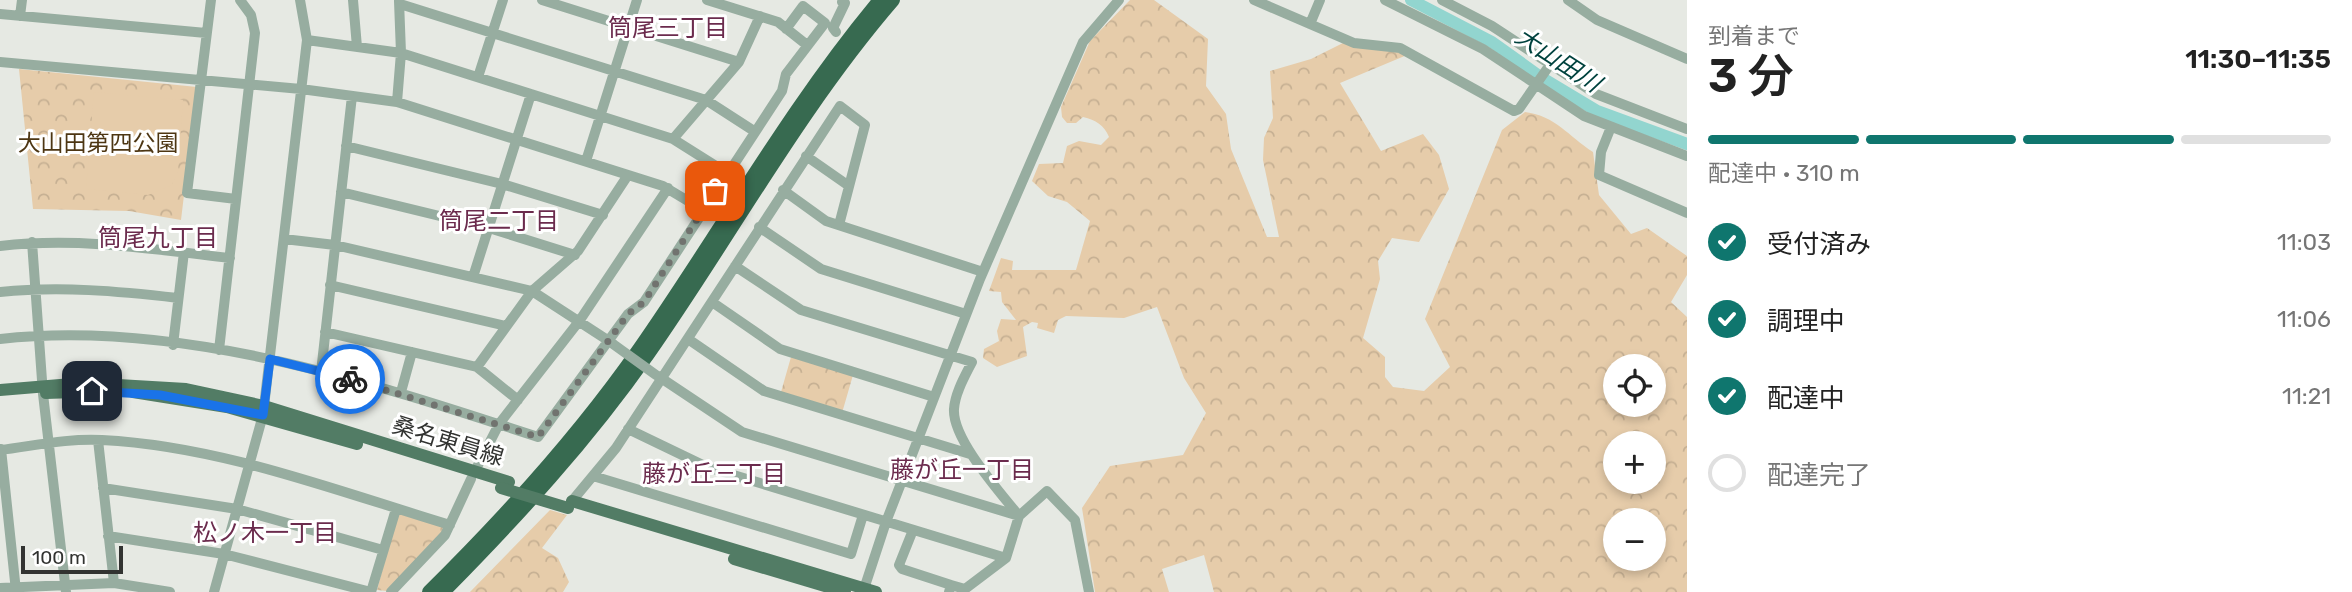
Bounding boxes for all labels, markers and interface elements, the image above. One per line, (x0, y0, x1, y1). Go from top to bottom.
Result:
district label: 筒尾三丁目 (608, 14, 728, 42)
water label: 大山田川 (1510, 22, 1608, 100)
text: 到着まで (1708, 22, 1800, 50)
text: 11:30–11:35 (2185, 44, 2331, 75)
text: 3 分 (1708, 49, 1794, 104)
park label: 大山田第四公園 (18, 129, 179, 157)
text: 配達中 · 310 m (1708, 159, 1860, 187)
pin (685, 161, 745, 221)
icon: bag (696, 172, 734, 210)
district label: 筒尾二丁目 (439, 207, 559, 235)
icon: check (1708, 223, 1746, 261)
district label: 筒尾九丁目 (98, 224, 218, 252)
text: 11:03 (2277, 228, 2331, 256)
text: 受付済み (1767, 229, 1871, 260)
icon: check (1708, 300, 1746, 338)
text: 11:06 (2277, 305, 2331, 333)
text: 調理中 (1767, 306, 1845, 337)
courier (315, 344, 385, 414)
map controls (1603, 354, 1666, 571)
button: locate (1603, 354, 1666, 417)
icon: bike (331, 360, 369, 398)
pin (62, 361, 122, 421)
icon: home (73, 372, 111, 410)
icon: check (1708, 377, 1746, 415)
text: 11:21 (2282, 382, 2331, 410)
text: 配達中 (1767, 383, 1845, 414)
street label: 桑名東員線 (389, 411, 507, 471)
button: + (1603, 431, 1666, 494)
district label: 藤が丘一丁目 (890, 456, 1034, 484)
district label: 藤が丘三丁目 (642, 460, 786, 488)
text: 配達完了 (1767, 460, 1871, 491)
button: − (1603, 508, 1666, 571)
district label: 松ノ木一丁目 (193, 519, 337, 547)
scale bar (21, 543, 122, 575)
text: 100 m (32, 546, 86, 569)

